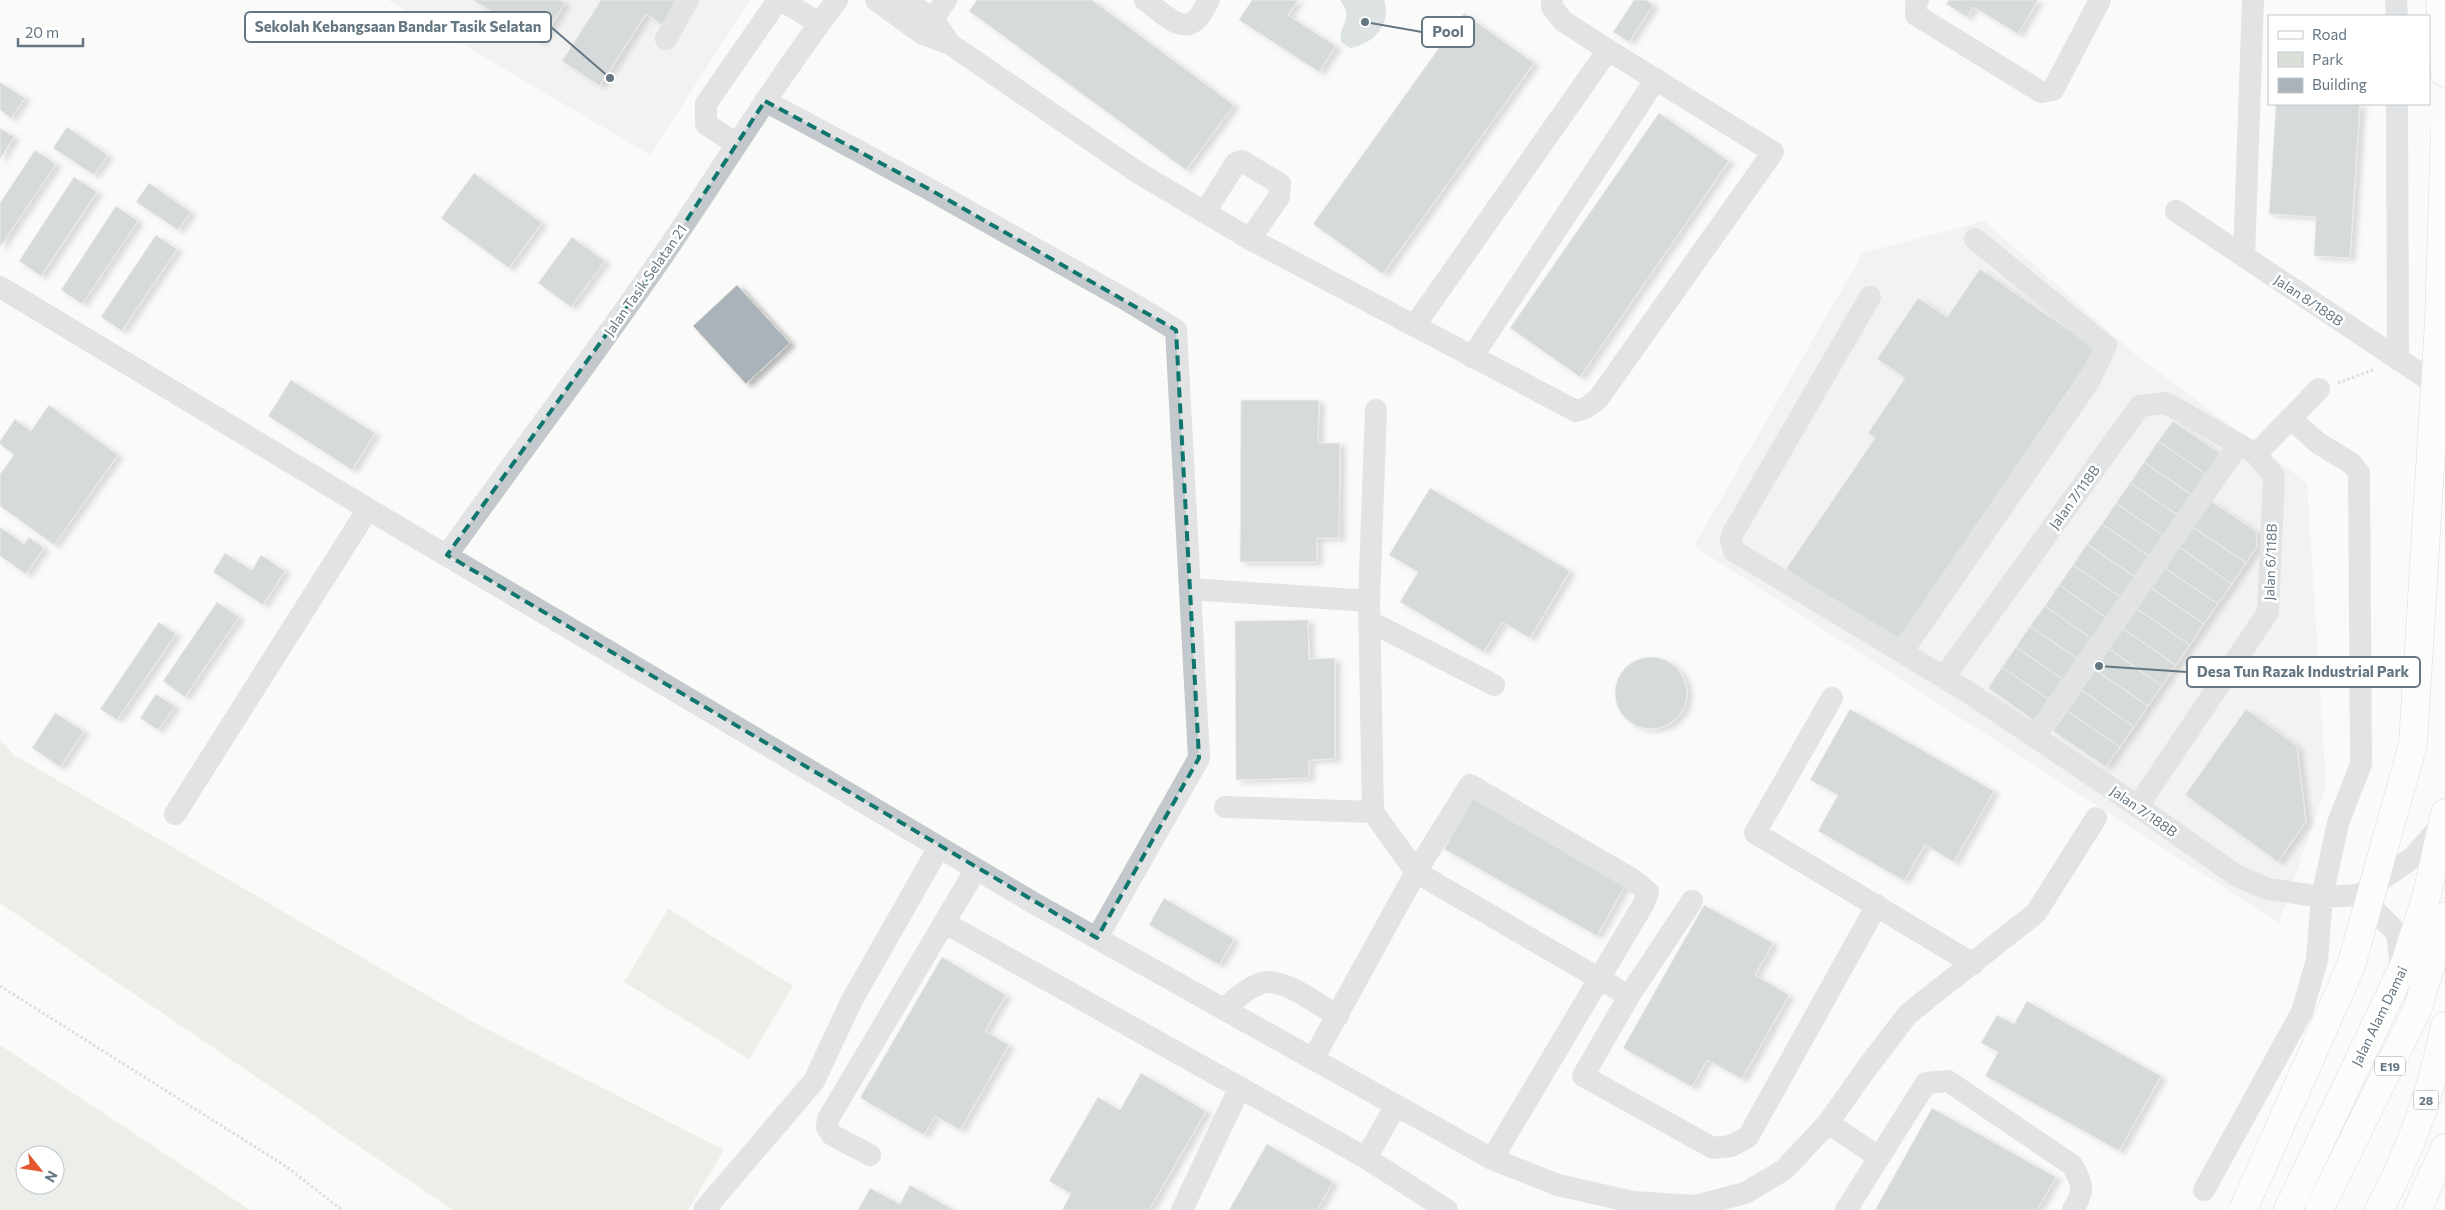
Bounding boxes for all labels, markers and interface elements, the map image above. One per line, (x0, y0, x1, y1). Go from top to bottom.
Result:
callout: Sekolah Kebangsaan Bandar Tasik Selatan (245, 12, 551, 42)
scale bar (18, 15, 82, 47)
legend (2268, 15, 2430, 105)
text: Sekolah Kebangsaan Bandar Tasik Selatan (255, 17, 541, 35)
callout: Pool (1422, 17, 1474, 47)
text: Pool (1432, 22, 1464, 40)
text: 20 m (25, 23, 59, 41)
text: Road (2312, 25, 2347, 43)
text: Park (2312, 50, 2343, 68)
text: Building (2312, 75, 2367, 93)
street label: Jalan Tasik Selatan 21 (600, 221, 690, 339)
street label: Jalan 8/188B (2271, 271, 2347, 329)
street label: Jalan 7/118B (2045, 462, 2103, 532)
street label: Jalan 6/118B (2260, 523, 2280, 601)
callout: Desa Tun Razak Industrial Park (2187, 657, 2420, 687)
text: Desa Tun Razak Industrial Park (2197, 662, 2410, 680)
street label: Jalan 7/188B (2107, 782, 2181, 840)
street label: Jalan Alam Damai (2347, 963, 2411, 1069)
road number: E19 (2375, 1056, 2405, 1076)
road number: 28 (2414, 1090, 2438, 1110)
north arrow (15, 1145, 65, 1195)
text: N (42, 1168, 62, 1186)

